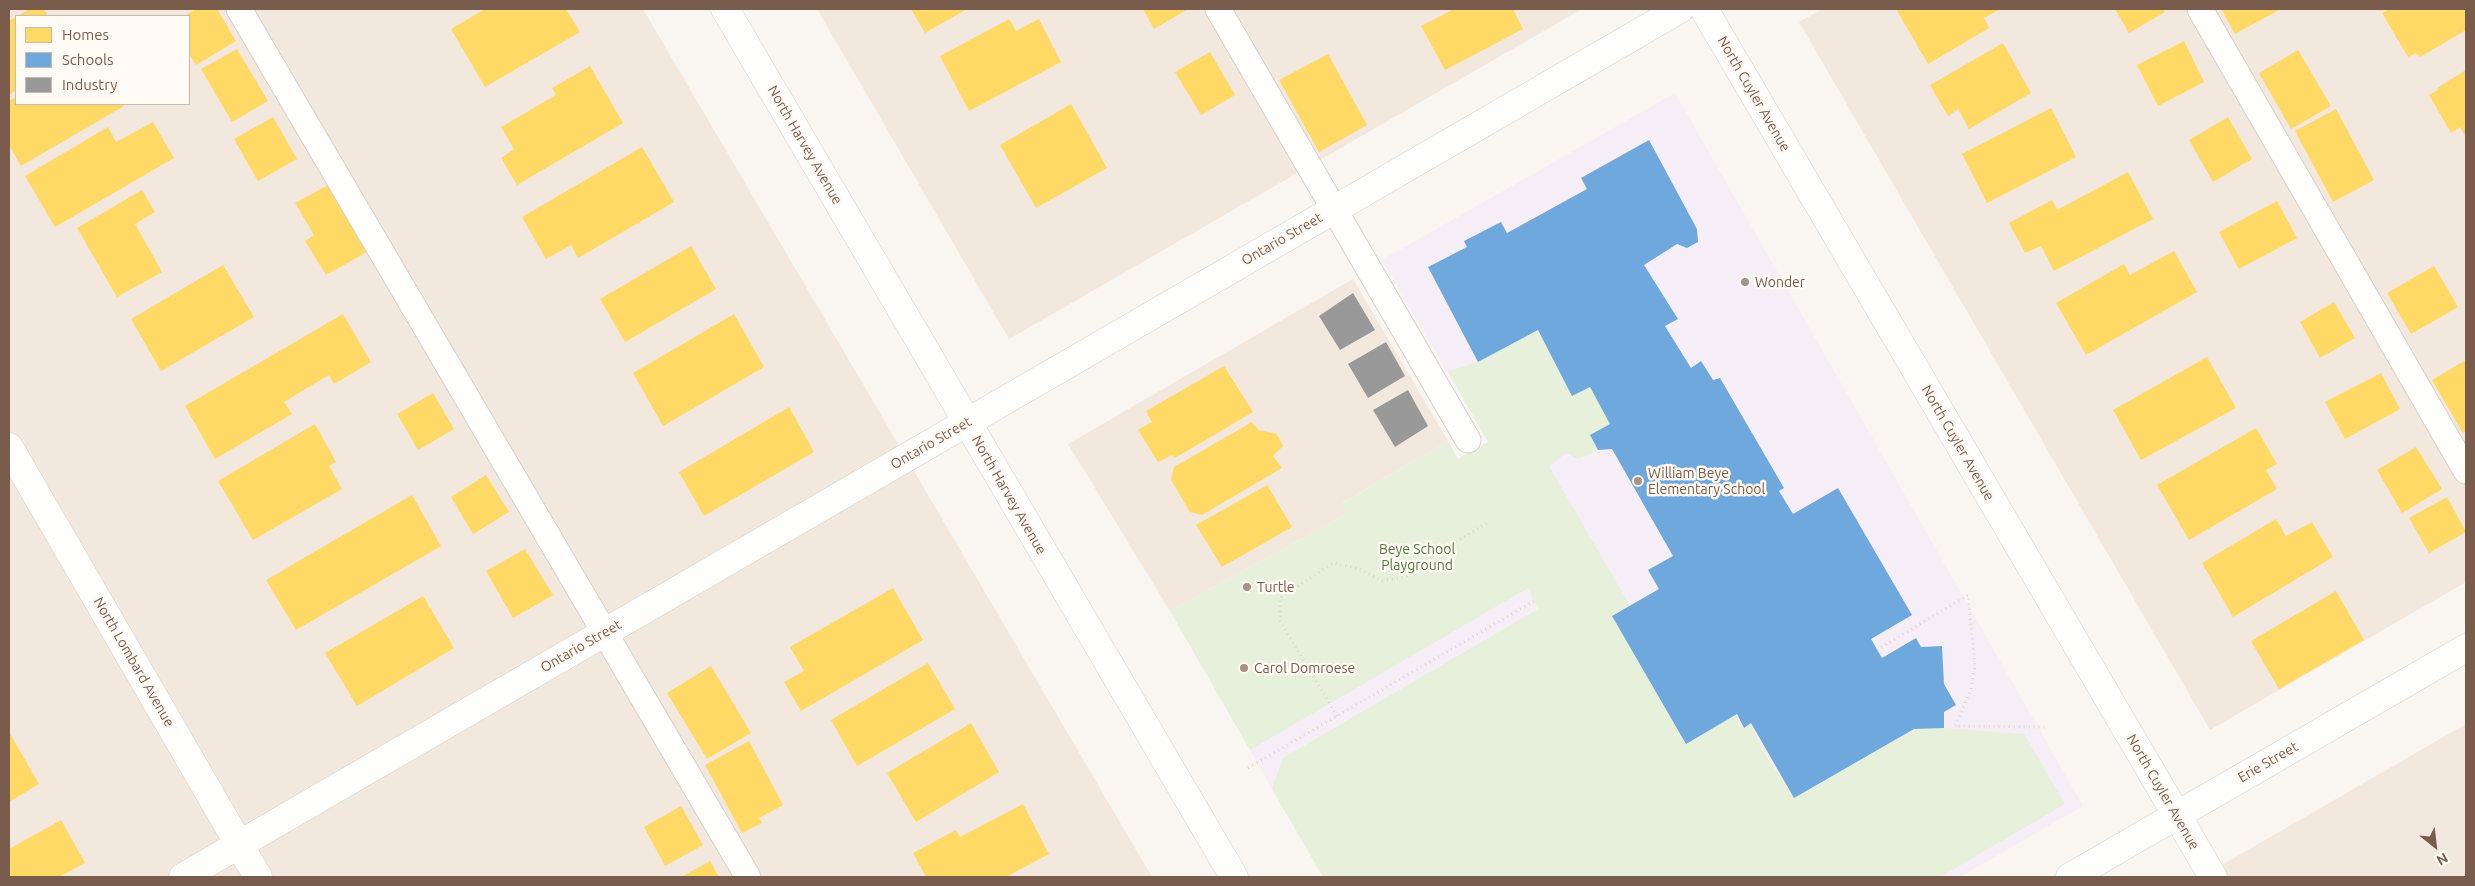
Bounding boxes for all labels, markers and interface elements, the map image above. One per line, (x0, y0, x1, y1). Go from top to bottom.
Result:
legend (15, 15, 190, 105)
text: Homes (62, 26, 109, 43)
street label: North Cuyler Avenue (1714, 33, 1794, 155)
text: Schools (62, 51, 113, 68)
text: Industry (62, 76, 117, 93)
street label: North Harvey Avenue (764, 83, 846, 207)
street label: Ontario Street (1239, 209, 1325, 269)
place label: Wonder (1755, 274, 1805, 290)
marker: Wonder (1739, 276, 1751, 288)
street label: North Cuyler Avenue (1918, 382, 1998, 504)
street label: Ontario Street (888, 413, 974, 473)
street label: North Harvey Avenue (968, 433, 1050, 557)
place label: William Beye Elementary School (1648, 465, 1765, 498)
marker: William Beye Elementary School (1632, 475, 1644, 487)
park label: Beye School Playground (1379, 541, 1455, 574)
place label: Turtle (1257, 579, 1295, 595)
marker: Turtle (1241, 581, 1253, 593)
street label: North Lombard Avenue (90, 594, 178, 730)
street label: Ontario Street (538, 616, 624, 676)
place label: Carol Domroese (1254, 660, 1355, 676)
marker: Carol Domroese (1238, 662, 1250, 674)
street label: North Cuyler Avenue (2123, 731, 2203, 853)
street label: Erie Street (2235, 738, 2301, 786)
north arrow (2410, 821, 2460, 871)
text: N (2434, 850, 2451, 869)

